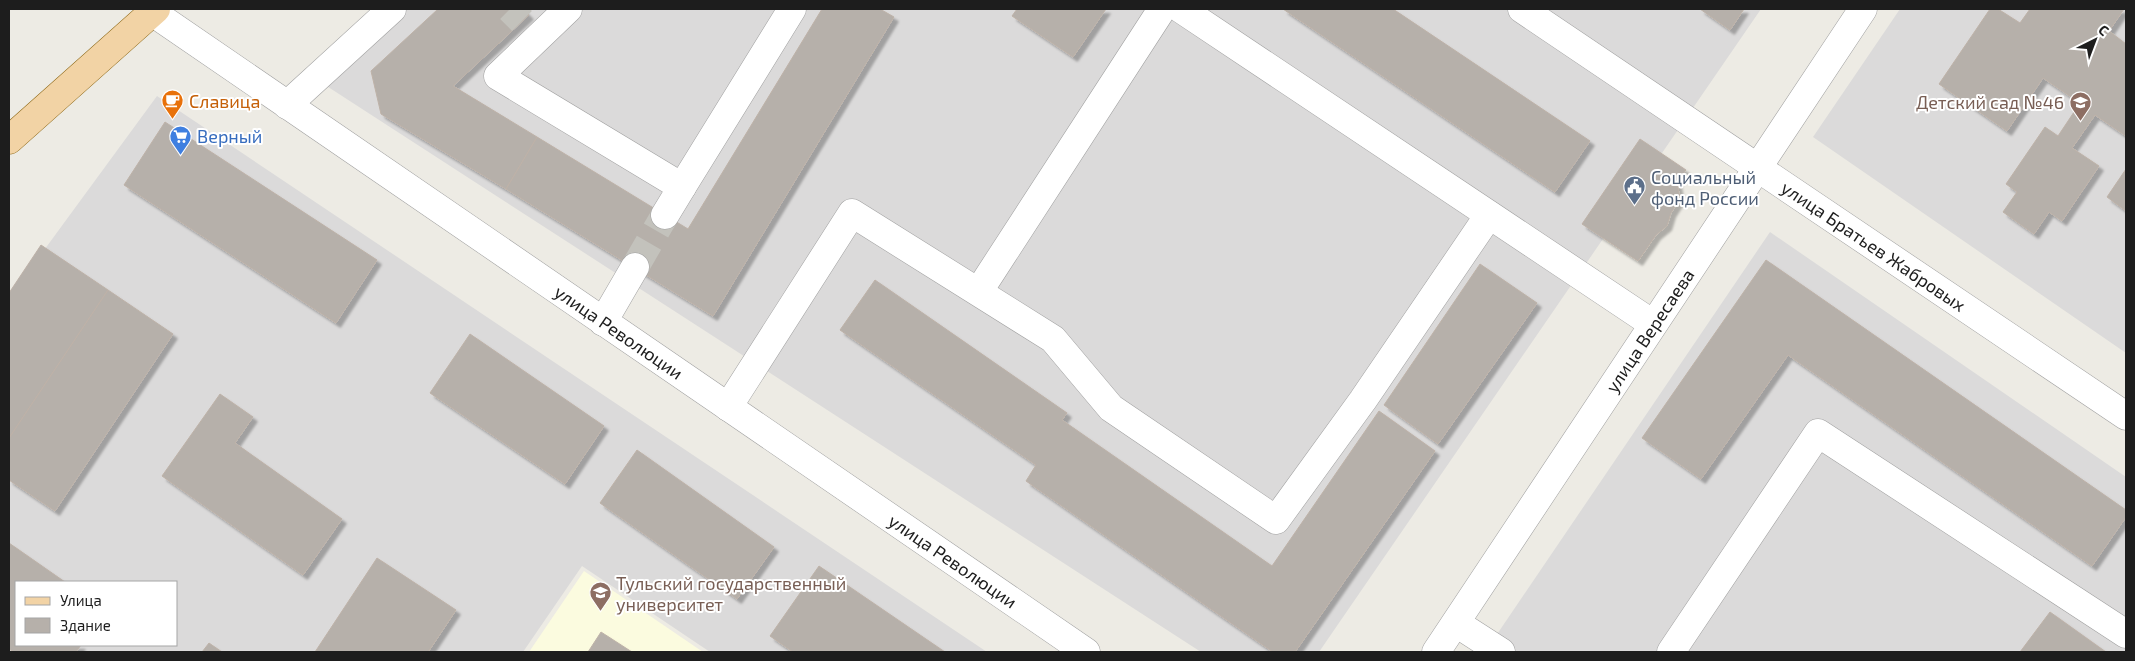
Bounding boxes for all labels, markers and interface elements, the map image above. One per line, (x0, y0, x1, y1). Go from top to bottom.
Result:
north arrow (2070, 15, 2120, 65)
text: С (2095, 21, 2113, 39)
cafe icon: Славица (161, 89, 185, 120)
place label: Славица (189, 90, 260, 112)
school or university icon: Детский сад №46 (2068, 90, 2092, 121)
place label: Детский сад №46 (1916, 91, 2064, 113)
supermarket icon: Верный (169, 124, 193, 155)
place label: Верный (197, 125, 262, 147)
place label: Социальный фонд России (1651, 166, 1759, 209)
public building icon: Социальный фонд России (1623, 175, 1647, 206)
street label: улица Братьев Жабровых (1777, 176, 1970, 316)
street label: улица Вересаева (1601, 264, 1699, 396)
street label: улица Революции (550, 280, 687, 384)
street label: улица Революции (884, 509, 1021, 613)
place label: Тульский государственный университет (616, 572, 846, 615)
legend (15, 581, 178, 646)
school or university icon: Тульский государственный университет (588, 581, 612, 612)
text: Улица (60, 591, 102, 609)
text: Здание (60, 616, 111, 634)

